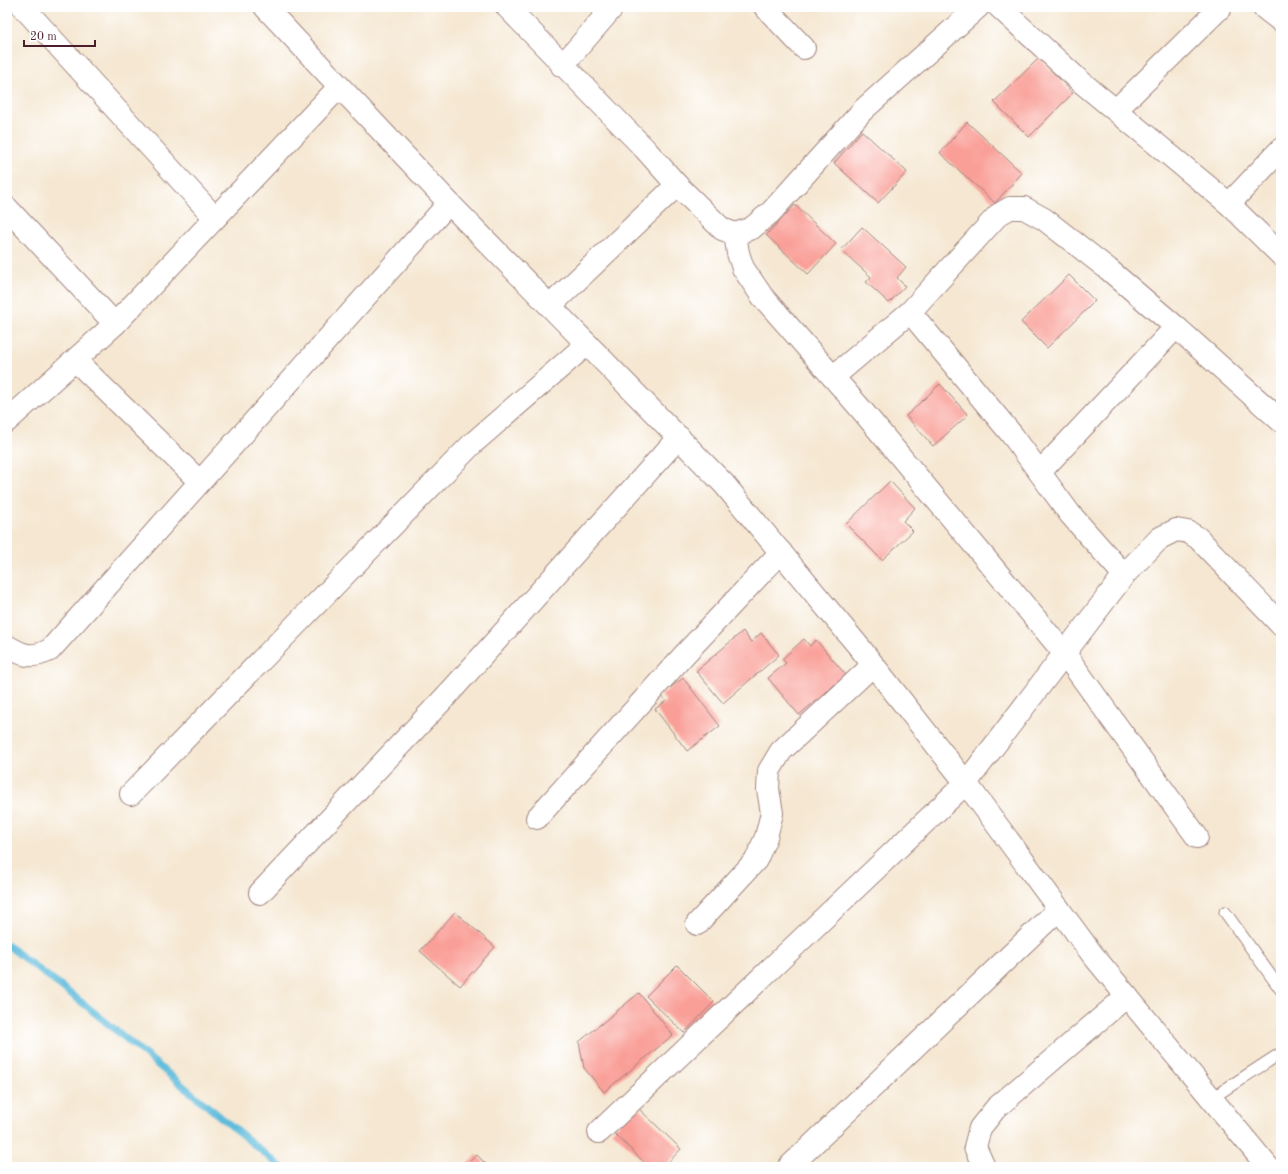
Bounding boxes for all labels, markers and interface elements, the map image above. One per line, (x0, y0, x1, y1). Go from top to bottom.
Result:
scale bar (24, 22, 95, 48)
text: 20 m (30, 31, 57, 43)

